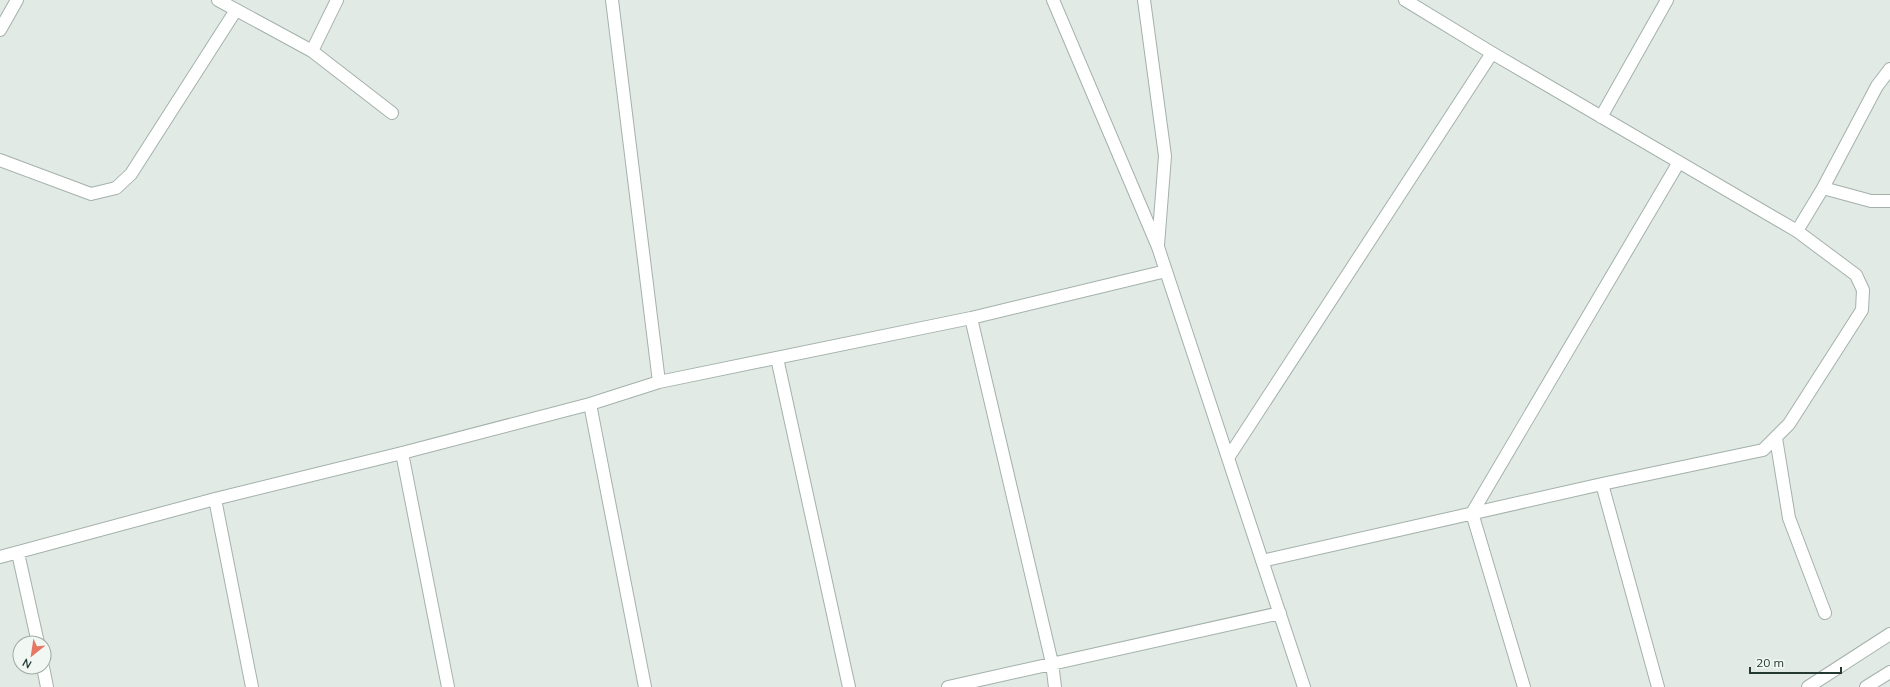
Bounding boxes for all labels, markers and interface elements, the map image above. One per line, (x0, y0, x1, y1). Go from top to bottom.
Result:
north arrow (12, 635, 52, 675)
scale bar (1750, 649, 1841, 675)
text: 20 m (1756, 655, 1784, 670)
text: N (20, 656, 34, 672)

